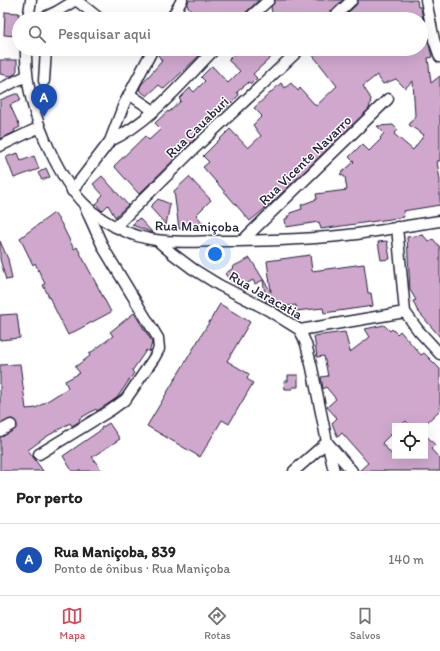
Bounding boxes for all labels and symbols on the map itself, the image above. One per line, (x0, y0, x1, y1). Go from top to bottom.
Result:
pin: A (31, 84, 57, 117)
street label: Rua Cauaburi (162, 93, 232, 162)
street label: Rua Vicente Navarro (255, 112, 355, 209)
street label: Rua Maniçoba (155, 217, 240, 236)
your location (205, 244, 225, 264)
street label: Rua Jaracatia (226, 268, 306, 324)

